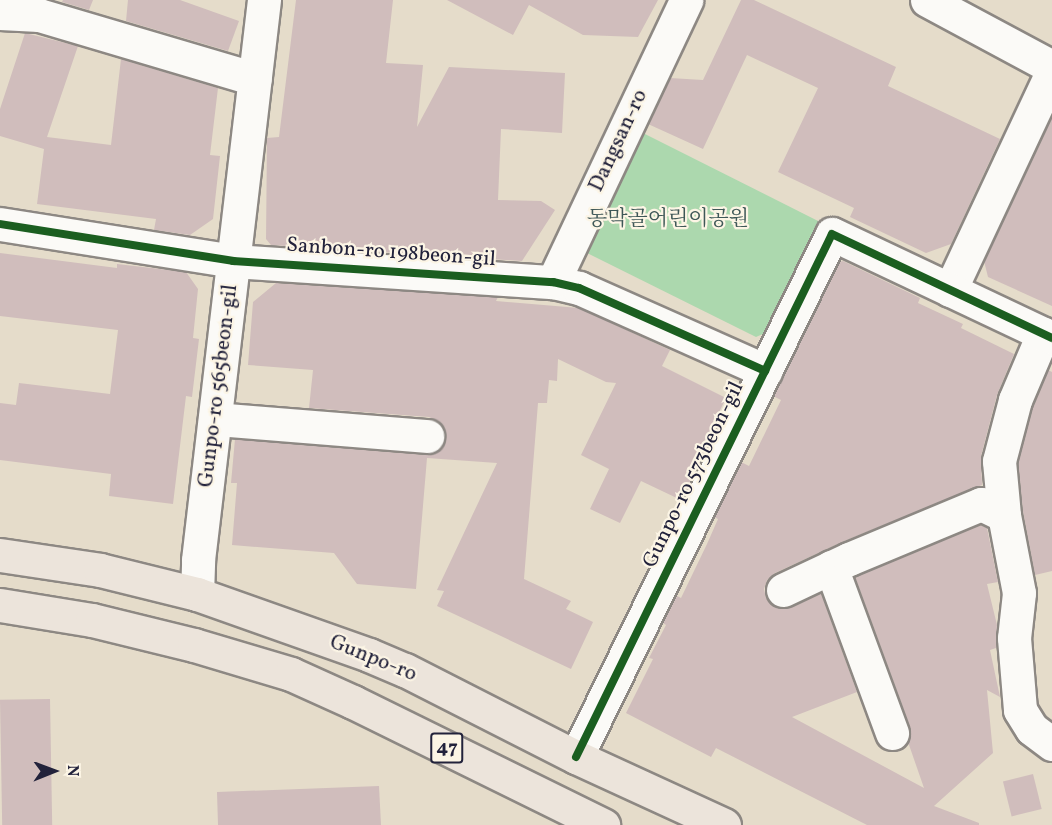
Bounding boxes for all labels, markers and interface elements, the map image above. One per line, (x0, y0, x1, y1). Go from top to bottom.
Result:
street label: Dangsan-ro (584, 86, 654, 196)
park label: 동막골어린이공원 (587, 207, 749, 233)
street label: Sanbon-ro 198beon-gil (286, 233, 496, 273)
street label: Gunpo-ro 565beon-gil (194, 283, 244, 489)
street label: Gunpo-ro 573beon-gil (638, 378, 750, 572)
street label: Gunpo-ro (326, 630, 420, 688)
road number: 47 (429, 731, 465, 765)
north arrow (24, 741, 84, 801)
text: N (61, 765, 83, 777)

